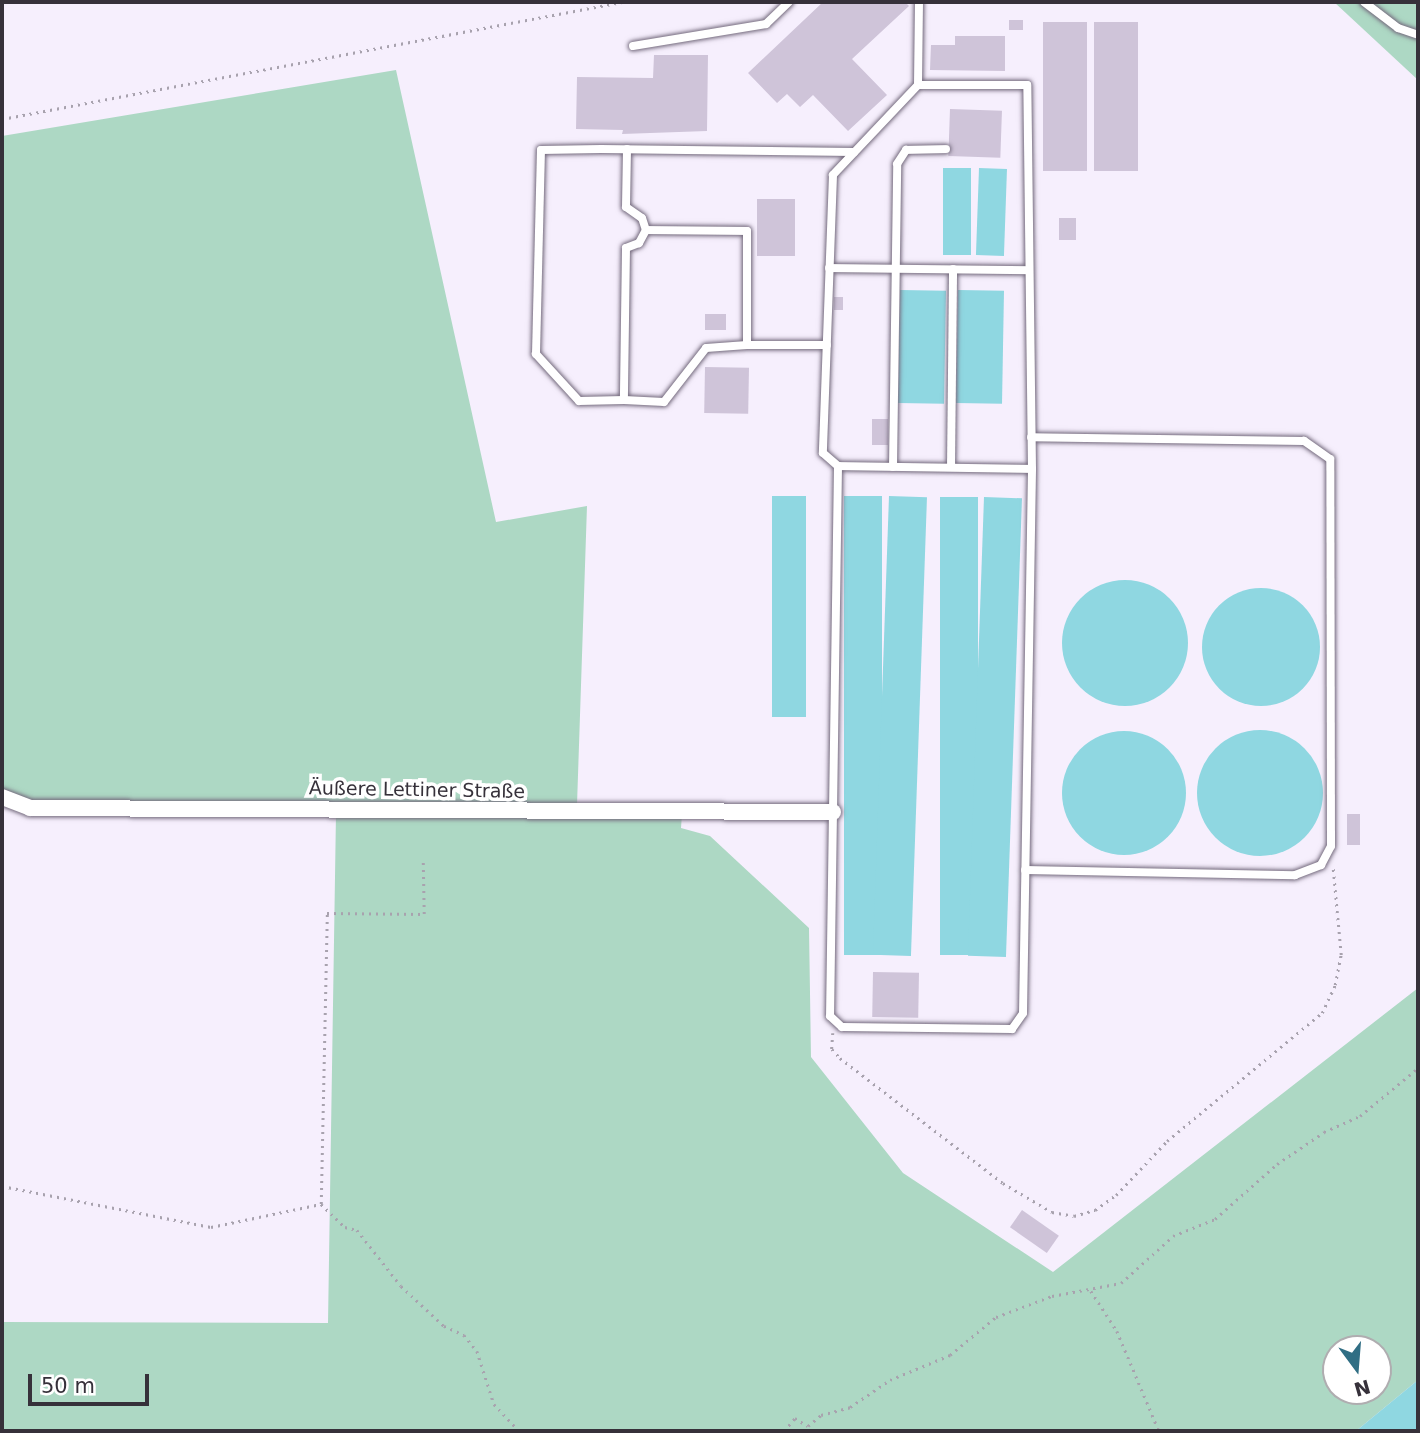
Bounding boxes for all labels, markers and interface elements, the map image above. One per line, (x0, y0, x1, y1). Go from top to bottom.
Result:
street label: Äußere Lettiner Straße (309, 777, 525, 803)
north arrow (1322, 1335, 1392, 1405)
scale bar (32, 1360, 152, 1404)
text: 50 m (41, 1374, 95, 1398)
text: N (1352, 1375, 1373, 1401)

